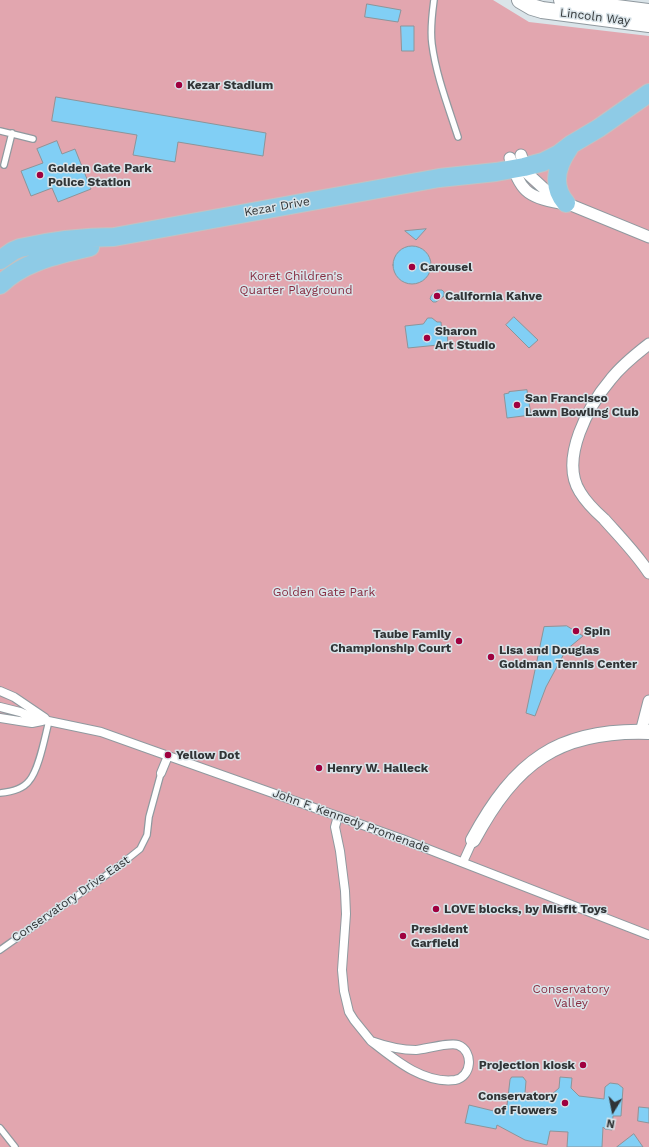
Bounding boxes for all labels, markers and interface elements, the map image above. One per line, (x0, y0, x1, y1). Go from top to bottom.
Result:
street label: Lincoln Way (559, 6, 631, 28)
place label: Kezar Stadium (187, 78, 273, 92)
marker: Kezar Stadium (174, 80, 184, 90)
place label: Golden Gate Park Police Station (48, 161, 152, 189)
marker: Golden Gate Park Police Station (35, 170, 45, 180)
street label: Kezar Drive (243, 194, 311, 220)
place label: Carousel (420, 260, 472, 274)
marker: Carousel (407, 262, 417, 272)
park label: Koret Children's Quarter Playground (240, 269, 352, 297)
place label: California Kahve (445, 289, 542, 303)
marker: California Kahve (432, 291, 442, 301)
place label: Sharon Art Studio (435, 324, 495, 352)
marker: Sharon Art Studio (422, 333, 432, 343)
place label: San Francisco Lawn Bowling Club (525, 391, 639, 419)
marker: San Francisco Lawn Bowling Club (512, 400, 522, 410)
park label: Golden Gate Park (273, 585, 375, 599)
place label: Spin (584, 624, 610, 638)
marker: Spin (571, 626, 581, 636)
place label: Taube Family Championship Court (330, 627, 451, 655)
marker: Taube Family Championship Court (454, 636, 464, 646)
place label: Lisa and Douglas Goldman Tennis Center (499, 643, 637, 671)
marker: Lisa and Douglas Goldman Tennis Center (486, 652, 496, 662)
place label: Yellow Dot (176, 748, 240, 762)
marker: Yellow Dot (163, 750, 173, 760)
place label: Henry W. Halleck (327, 761, 428, 775)
marker: Henry W. Halleck (314, 763, 324, 773)
street label: John F. Kennedy Promenade (270, 786, 432, 856)
street label: Conservatory Drive East (9, 853, 133, 945)
place label: LOVE blocks, by Misfit Toys (444, 902, 607, 916)
marker: LOVE blocks, by Misfit Toys (431, 904, 441, 914)
place label: President Garfield (411, 922, 468, 950)
marker: President Garfield (398, 931, 408, 941)
park label: Conservatory Valley (533, 982, 609, 1010)
place label: Projection kiosk (479, 1058, 575, 1072)
marker: Projection kiosk (578, 1060, 588, 1070)
place label: Conservatory of Flowers (478, 1089, 557, 1117)
north arrow (593, 1091, 633, 1131)
marker: Conservatory of Flowers (560, 1098, 570, 1108)
text: N (606, 1116, 616, 1130)

